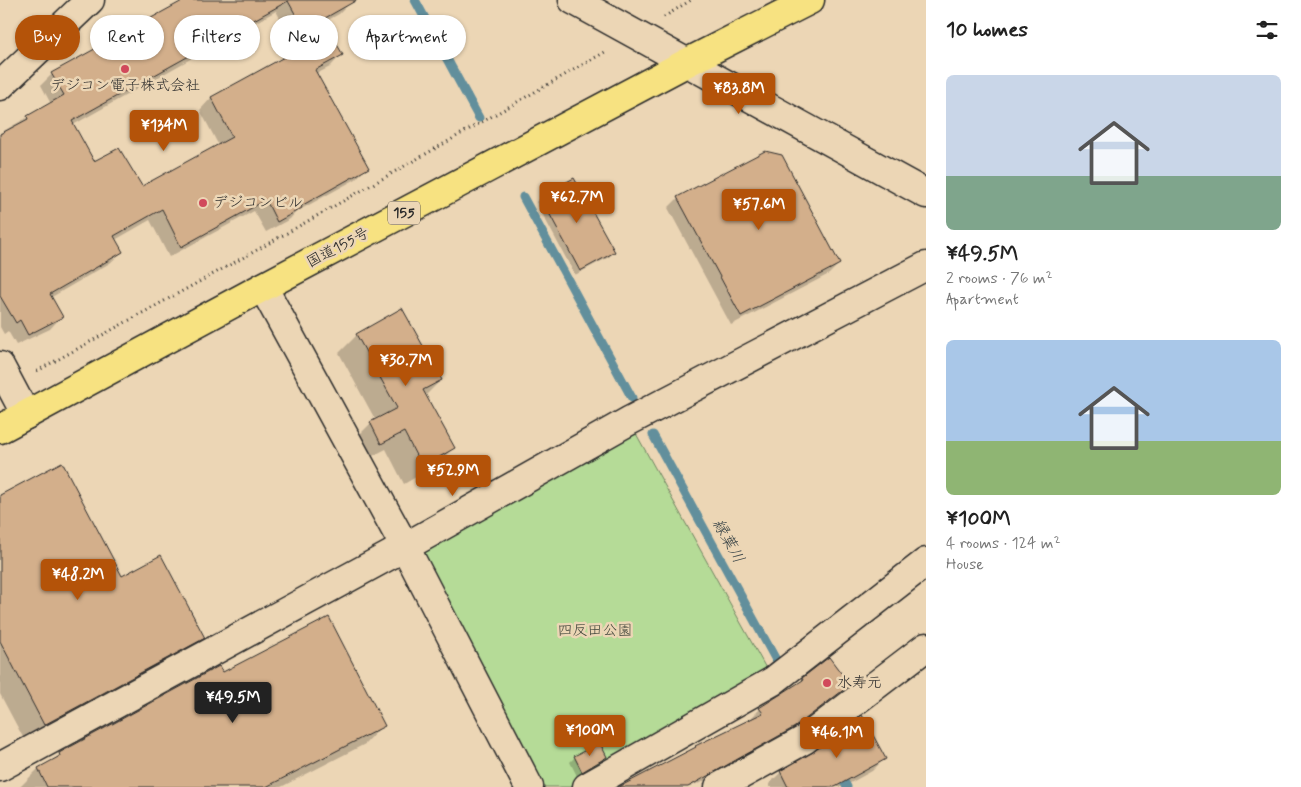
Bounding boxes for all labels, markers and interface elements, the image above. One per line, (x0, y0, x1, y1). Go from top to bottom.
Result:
chip: Buy (15, 15, 80, 60)
chip: Rent (90, 15, 164, 60)
chip: Filters (174, 15, 260, 60)
chip: New (270, 15, 338, 60)
chip: Apartment (348, 15, 466, 60)
text: 10 homes (946, 16, 1028, 44)
icon: filters (1253, 16, 1281, 44)
marker: デジコン電子株式会社 (119, 63, 131, 75)
pin: ¥83.8M (698, 72, 780, 115)
place label: デジコン電子株式会社 (50, 76, 200, 96)
text: ¥83.8M (713, 78, 765, 99)
icon: home (1069, 108, 1159, 198)
pin: ¥134M (129, 110, 199, 152)
text: ¥134M (141, 115, 187, 136)
pin: ¥62.7M (536, 182, 618, 224)
text: ¥62.7M (551, 187, 603, 208)
pin: ¥57.6M (718, 188, 800, 231)
place label: デジコンビル (213, 193, 303, 213)
text: ¥57.6M (733, 194, 785, 215)
marker: デジコンビル (197, 197, 209, 209)
road number: 155 (388, 202, 420, 224)
street label: 国道155号 (303, 223, 373, 273)
text: ¥49.5M (946, 240, 1018, 268)
text: 2 rooms · 76 m² (946, 268, 1053, 289)
text: Apartment (946, 289, 1019, 310)
pin: ¥30.7M (365, 344, 447, 387)
text: ¥30.7M (380, 350, 432, 371)
icon: home (1069, 373, 1159, 463)
pin: ¥52.9M (412, 454, 494, 497)
text: ¥52.9M (427, 460, 479, 481)
text: ¥100M (946, 505, 1011, 533)
water label: 縁葉川 (707, 515, 749, 567)
text: 4 rooms · 124 m² (946, 533, 1061, 554)
text: House (946, 554, 984, 575)
pin: ¥48.2M (37, 558, 119, 601)
text: ¥48.2M (52, 564, 104, 585)
park label: 四反田公園 (557, 621, 633, 641)
place label: 水寿元 (837, 673, 882, 693)
marker: 水寿元 (821, 677, 833, 689)
pin: ¥49.5M (192, 682, 274, 724)
text: ¥49.5M (205, 687, 261, 708)
pin: ¥100M (555, 714, 625, 757)
pin: ¥46.1M (796, 716, 878, 759)
text: ¥100M (565, 720, 615, 741)
text: ¥46.1M (811, 722, 863, 743)

